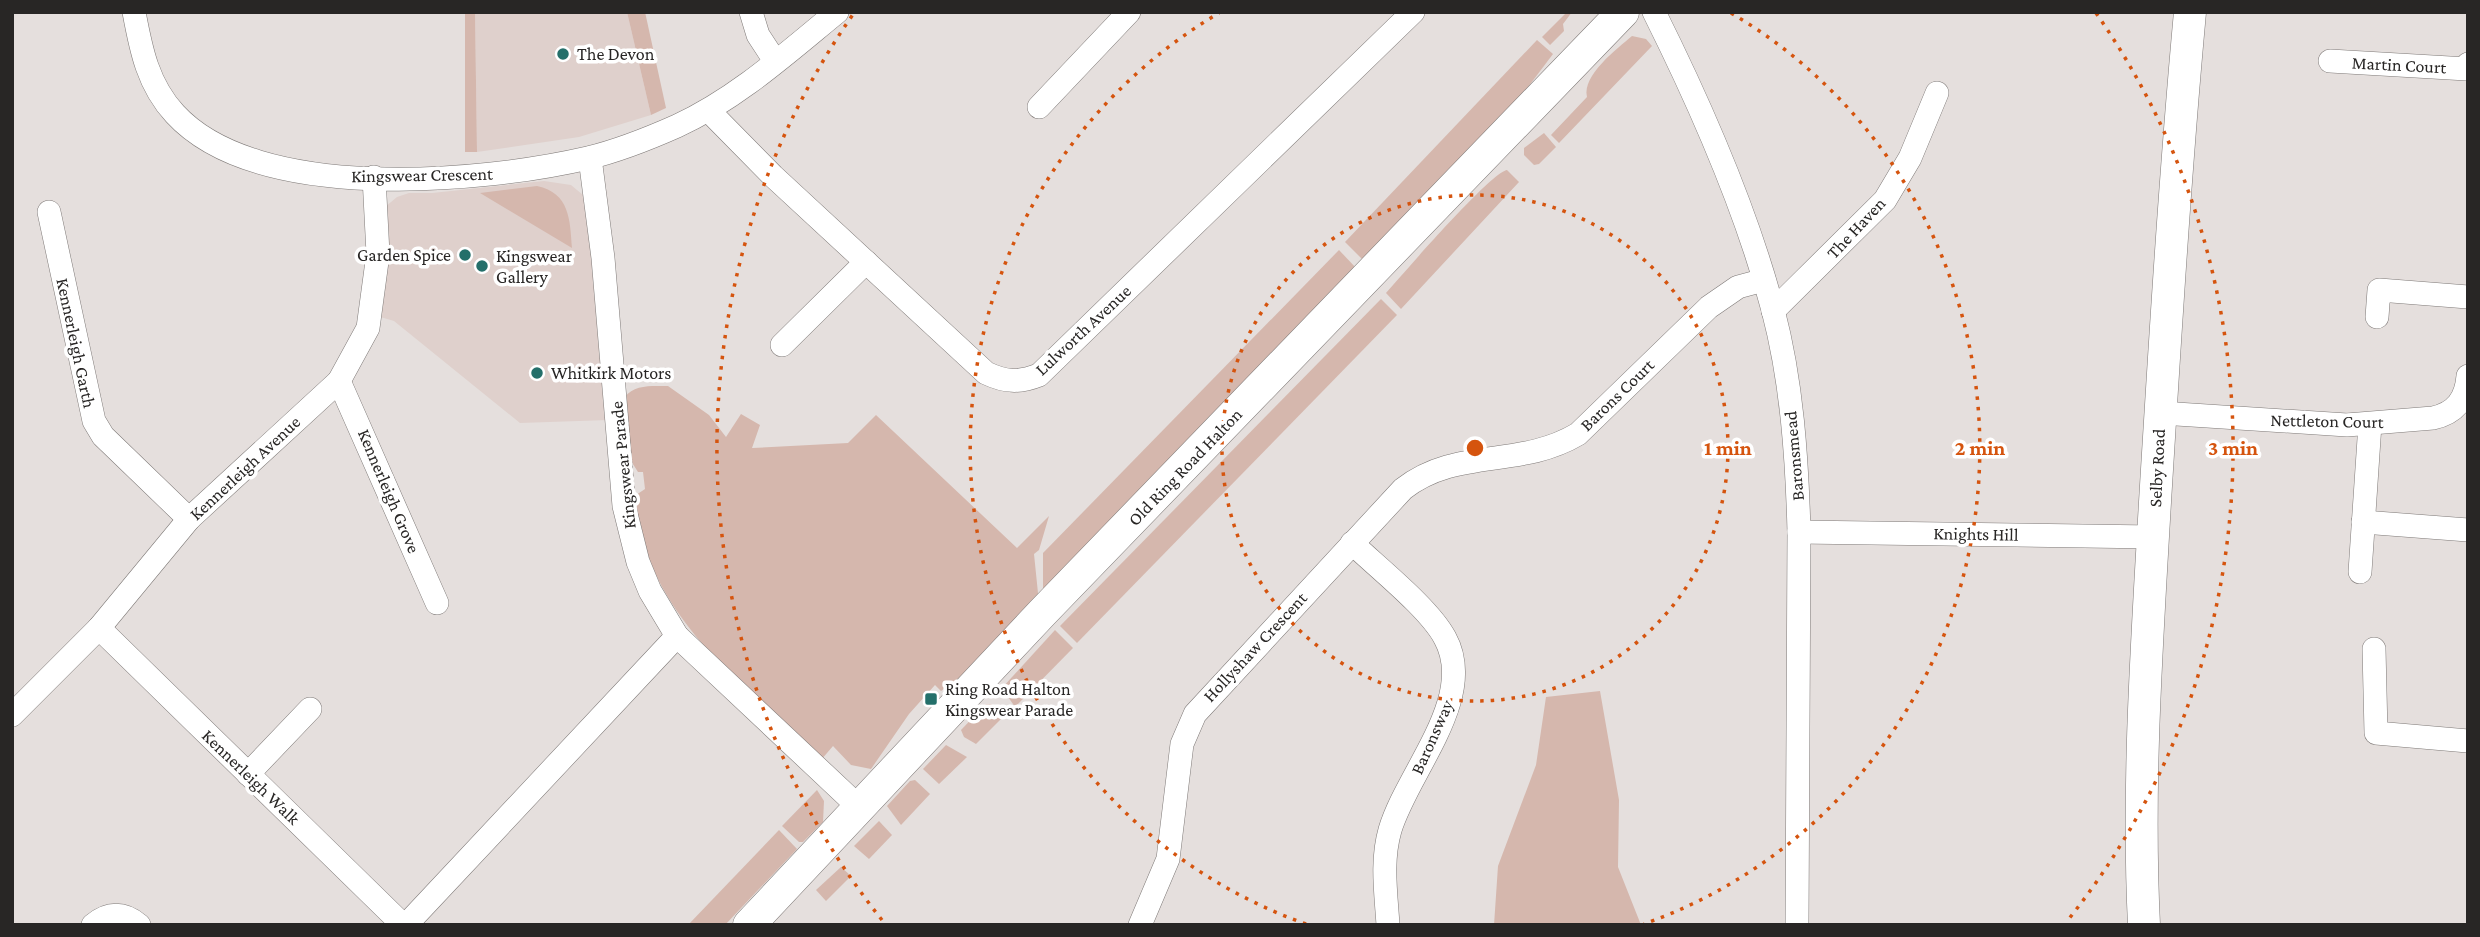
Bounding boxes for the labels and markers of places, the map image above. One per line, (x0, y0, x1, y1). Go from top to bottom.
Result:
place label: The Devon (577, 44, 655, 64)
marker: The Devon (555, 46, 571, 62)
place label: Garden Spice (357, 245, 451, 265)
place label: Kingswear Gallery (496, 246, 573, 287)
marker: Garden Spice (457, 247, 473, 263)
marker: Kingswear Gallery (474, 258, 490, 274)
place label: Whitkirk Motors (551, 363, 671, 383)
marker: Whitkirk Motors (529, 365, 545, 381)
centre of rings (1463, 436, 1487, 460)
place label: Ring Road Halton Kingswear Parade (945, 679, 1073, 720)
marker: Ring Road Halton Kingswear Parade (923, 691, 939, 707)

